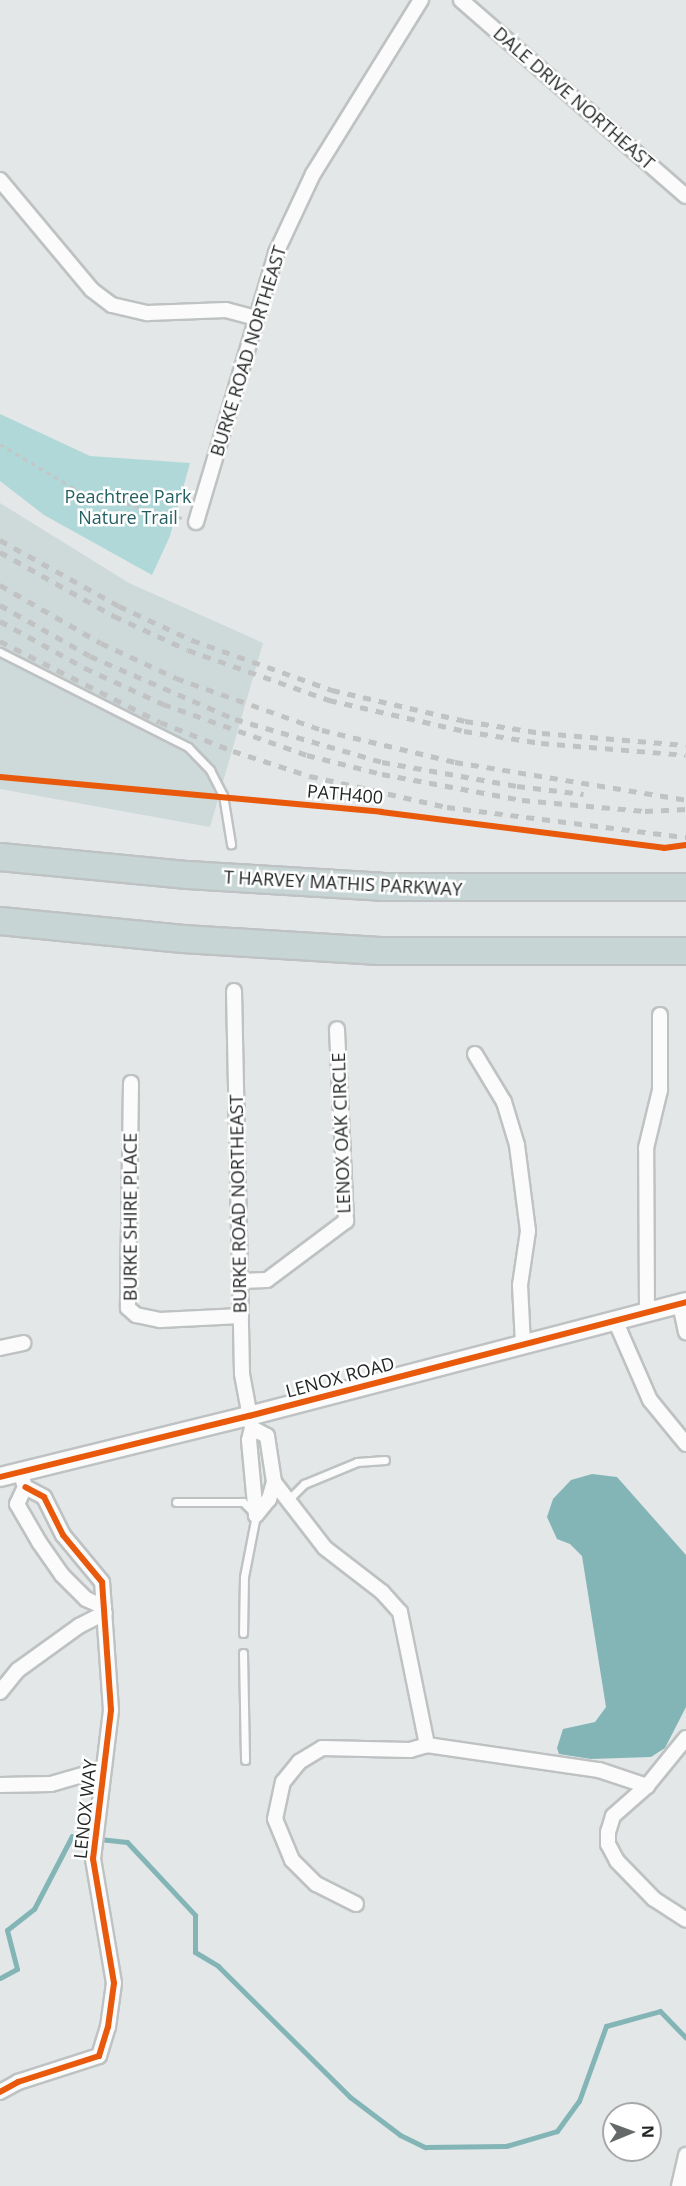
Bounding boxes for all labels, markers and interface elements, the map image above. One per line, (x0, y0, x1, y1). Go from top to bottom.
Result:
street label: DALE DRIVE NORTHEAST (489, 22, 659, 174)
street label: BURKE ROAD NORTHEAST (206, 243, 290, 459)
park label: Peachtree Park Nature Trail (65, 486, 191, 528)
street label: PATH400 (306, 780, 384, 808)
street label: T HARVEY MATHIS PARKWAY (223, 866, 463, 900)
street label: LENOX OAK CIRCLE (327, 1052, 355, 1214)
street label: BURKE ROAD NORTHEAST (225, 1094, 251, 1314)
street label: BURKE SHIRE PLACE (119, 1133, 141, 1301)
street label: LENOX ROAD (283, 1352, 397, 1402)
street label: LENOX WAY (69, 1758, 101, 1860)
north arrow (602, 2102, 662, 2162)
text: N (637, 2125, 659, 2138)

